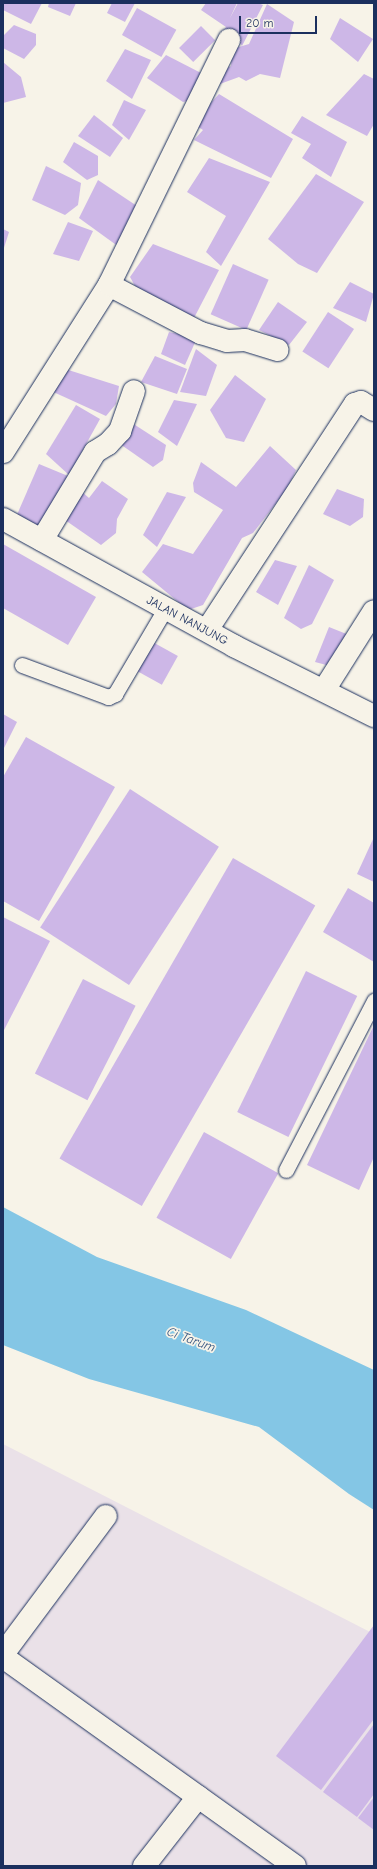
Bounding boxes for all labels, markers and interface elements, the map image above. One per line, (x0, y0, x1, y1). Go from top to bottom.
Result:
scale bar (241, 8, 319, 34)
text: 20 m (246, 16, 274, 30)
street label: JALAN NANJUNG (144, 593, 230, 649)
water label: Ci Tarum (165, 1324, 217, 1356)

